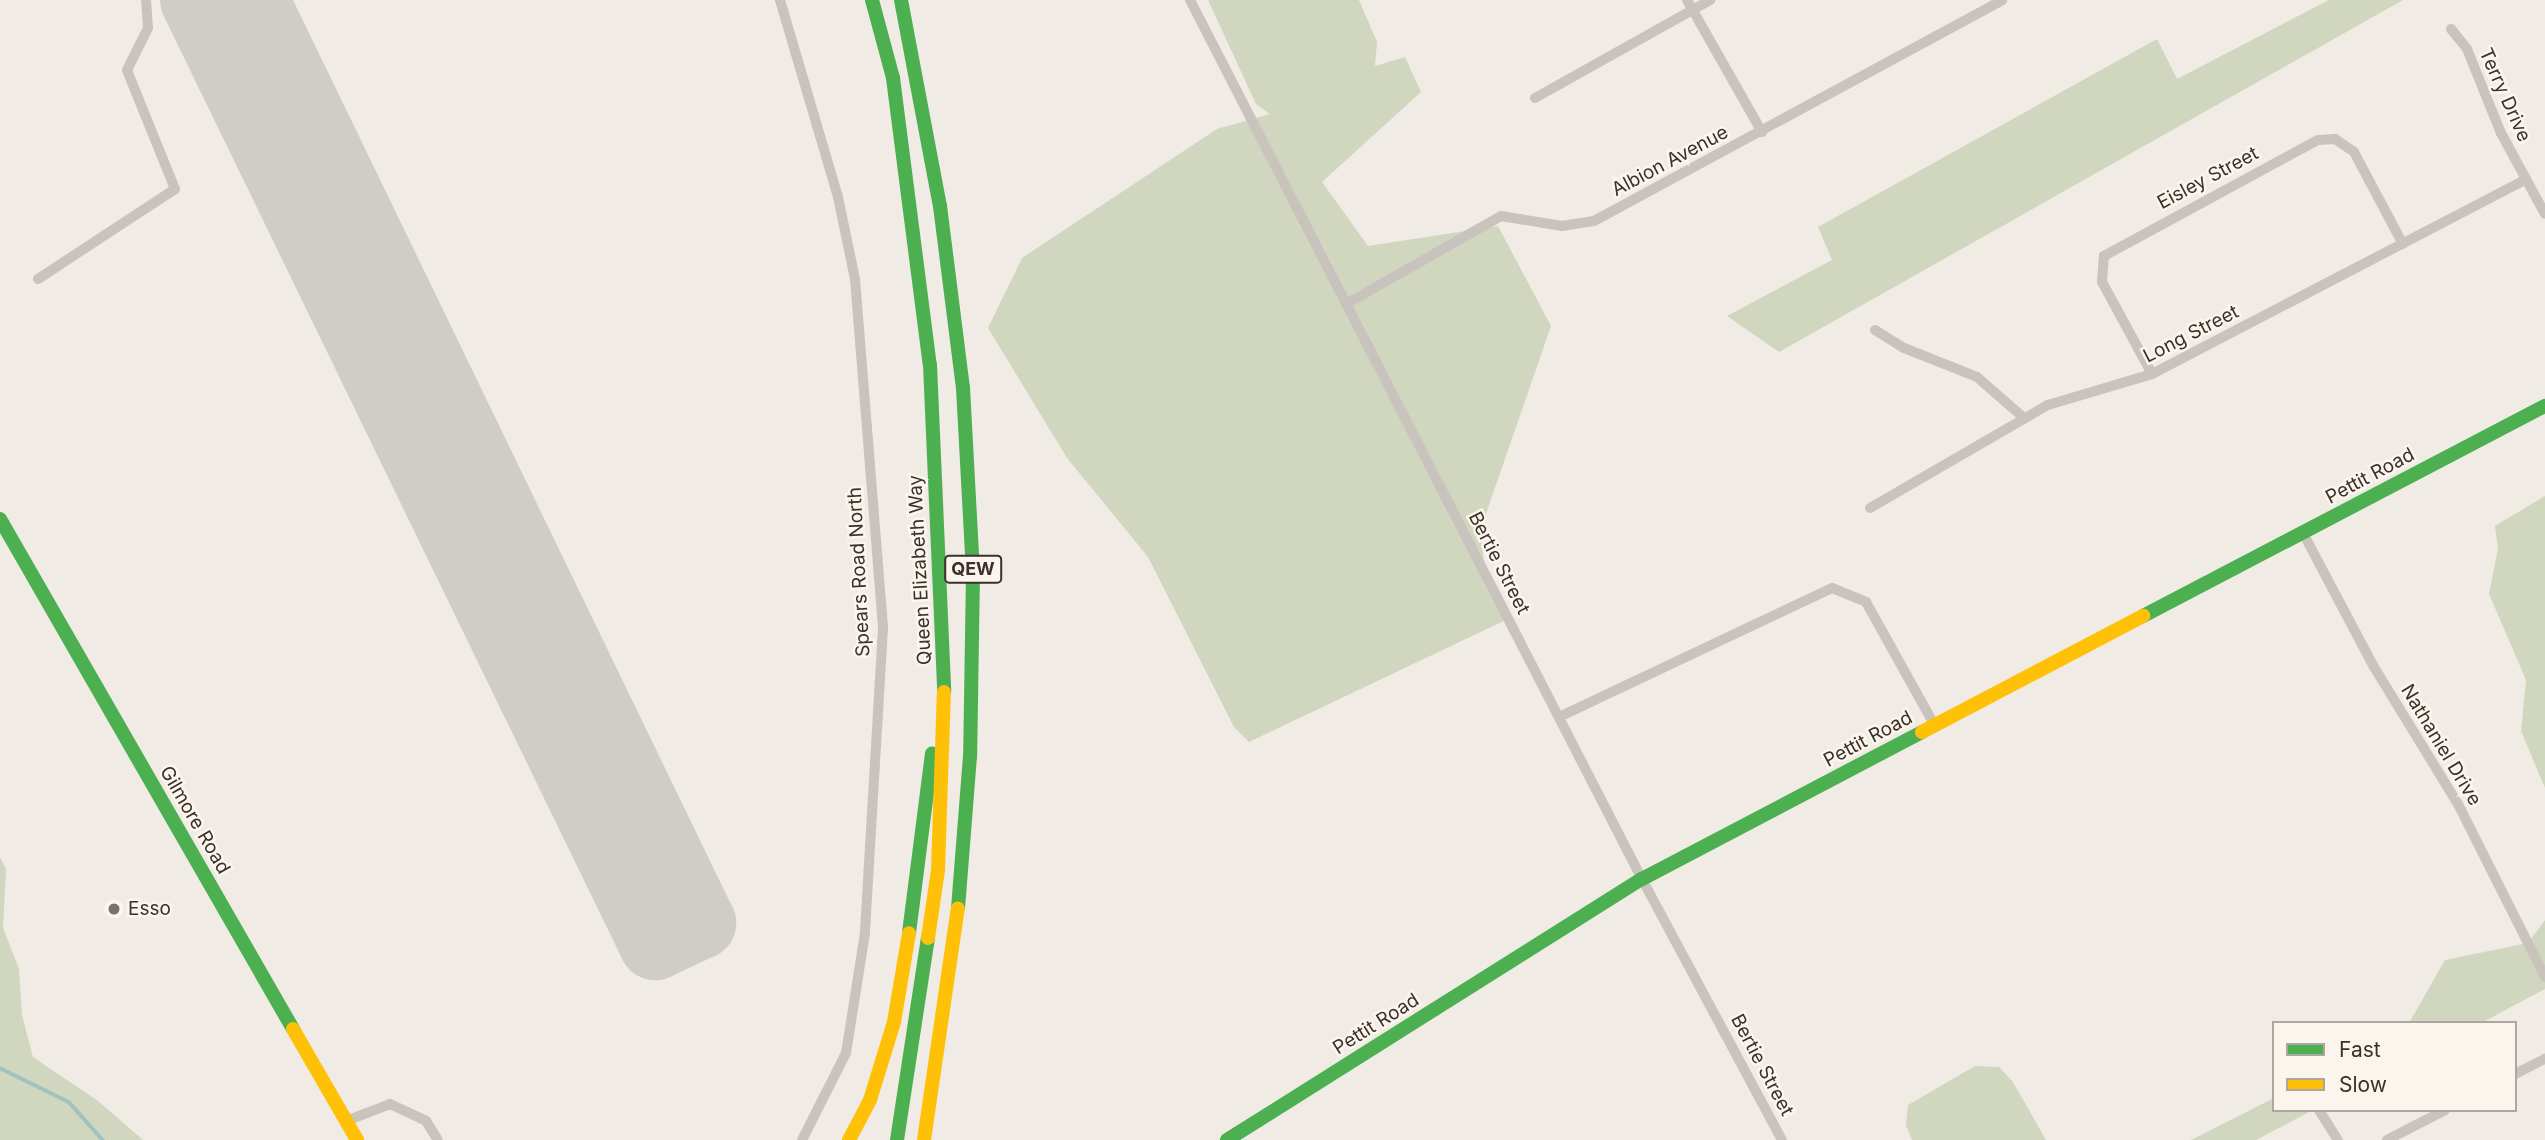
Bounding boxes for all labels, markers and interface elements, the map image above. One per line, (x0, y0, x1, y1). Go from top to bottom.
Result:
street label: Terry Drive (2474, 45, 2536, 145)
street label: Albion Avenue (1608, 121, 1732, 201)
street label: Eisley Street (2154, 142, 2262, 214)
street label: Long Street (2140, 300, 2242, 368)
street label: Pettit Road (2322, 443, 2418, 509)
street label: Queen Elizabeth Way (904, 474, 936, 666)
street label: Spears Road North (843, 486, 875, 658)
street label: Bertie Street (1463, 508, 1535, 618)
road number: QEW (943, 554, 1003, 584)
street label: Nathaniel Drive (2396, 680, 2486, 810)
street label: Pettit Road (1820, 706, 1916, 772)
street label: Gilmore Road (155, 762, 235, 878)
place label: Esso (128, 898, 171, 920)
marker: Esso (106, 901, 122, 917)
street label: Pettit Road (1329, 989, 1423, 1059)
street label: Bertie Street (1726, 1010, 1798, 1120)
legend (2272, 1021, 2517, 1112)
text: Fast (2339, 1037, 2381, 1062)
text: Slow (2339, 1072, 2387, 1097)

